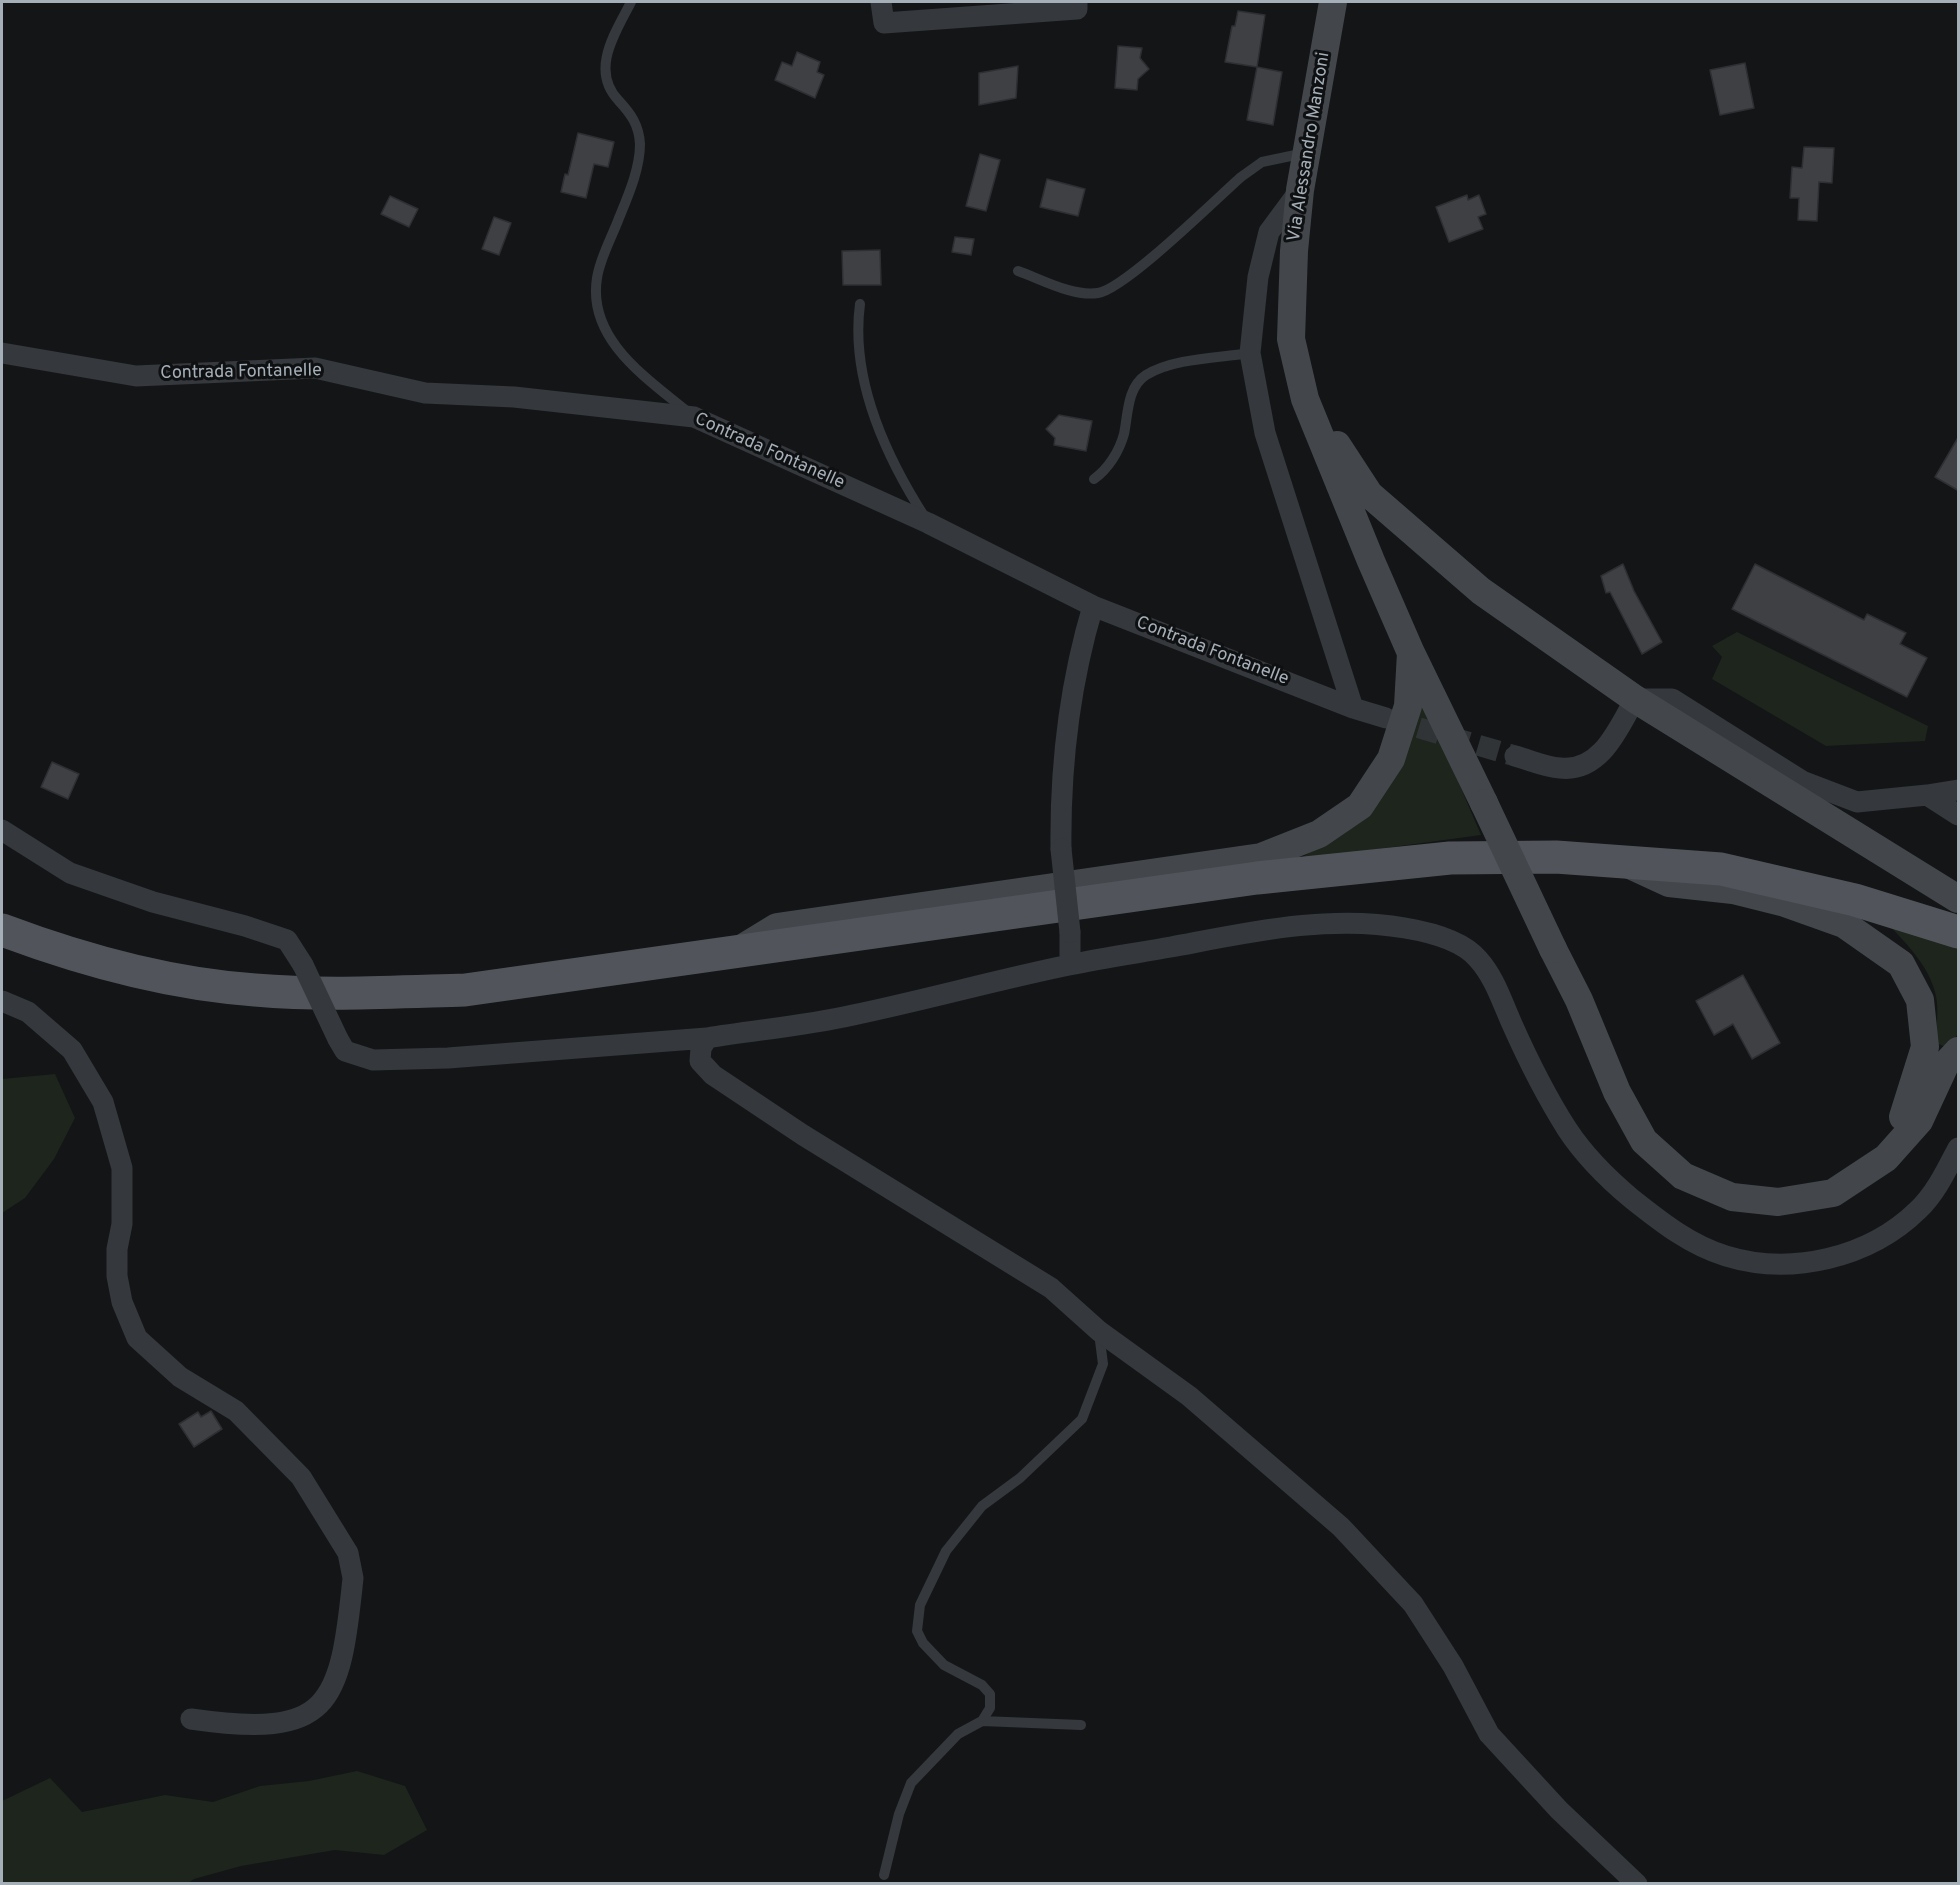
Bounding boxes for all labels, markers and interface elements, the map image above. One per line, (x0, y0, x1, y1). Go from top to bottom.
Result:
street label: Via Alessandro Manzoni (1284, 51, 1336, 243)
street label: Contrada Fontanelle (160, 361, 322, 385)
street label: Contrada Fontanelle (691, 409, 847, 495)
street label: Contrada Fontanelle (1133, 613, 1291, 691)

